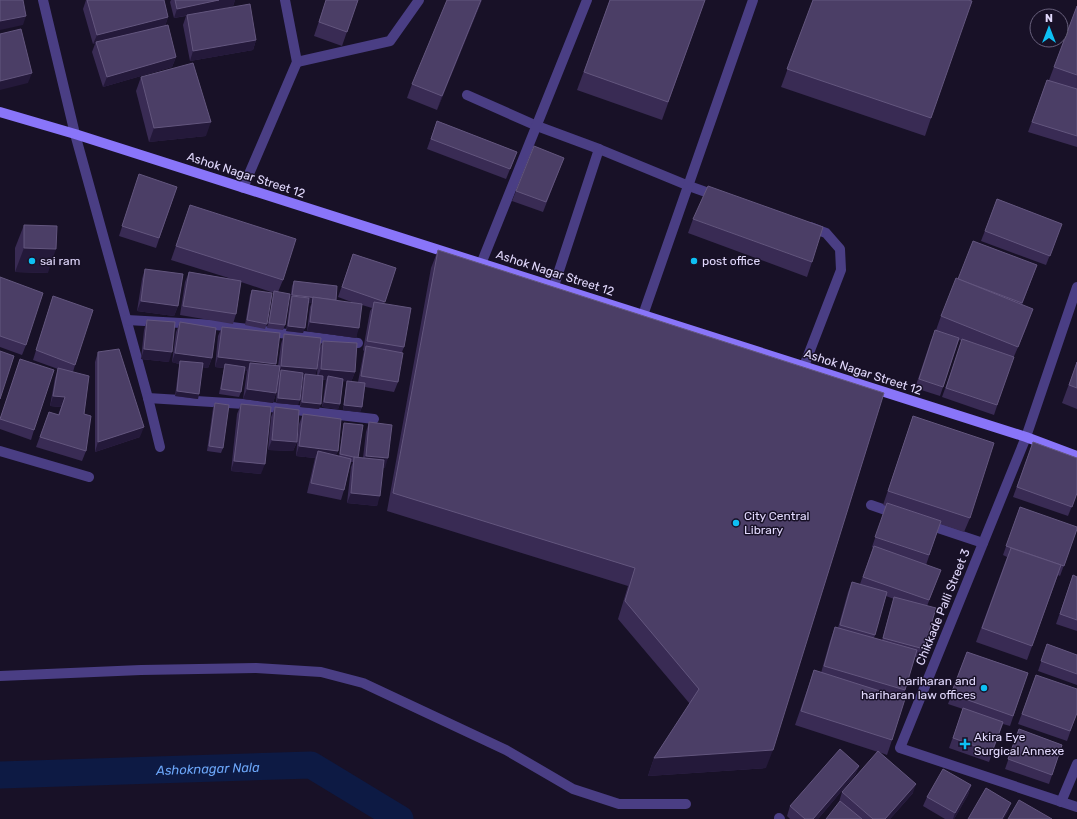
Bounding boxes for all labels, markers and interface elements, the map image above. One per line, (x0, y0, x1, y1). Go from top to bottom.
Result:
north arrow (1029, 8, 1069, 48)
text: N (1045, 12, 1053, 25)
street label: Ashok Nagar Street 12 (185, 149, 307, 201)
street label: Ashok Nagar Street 12 (494, 247, 616, 299)
place label: sai ram (40, 254, 80, 268)
place label: post office (702, 254, 760, 268)
marker: sai ram (27, 256, 37, 266)
marker: post office (689, 256, 699, 266)
street label: Ashok Nagar Street 12 (802, 346, 924, 398)
place label: City Central Library (744, 509, 810, 537)
marker: City Central Library (731, 518, 741, 528)
street label: Chikkade Palli Street 3 (913, 547, 973, 667)
place label: hariharan and hariharan law offices (861, 674, 976, 702)
marker: hariharan and hariharan law offices (979, 683, 989, 693)
place label: Akira Eye Surgical Annexe (974, 730, 1064, 758)
marker: Akira Eye Surgical Annexe (959, 738, 971, 750)
water label: Ashoknagar Nala (155, 759, 260, 778)

